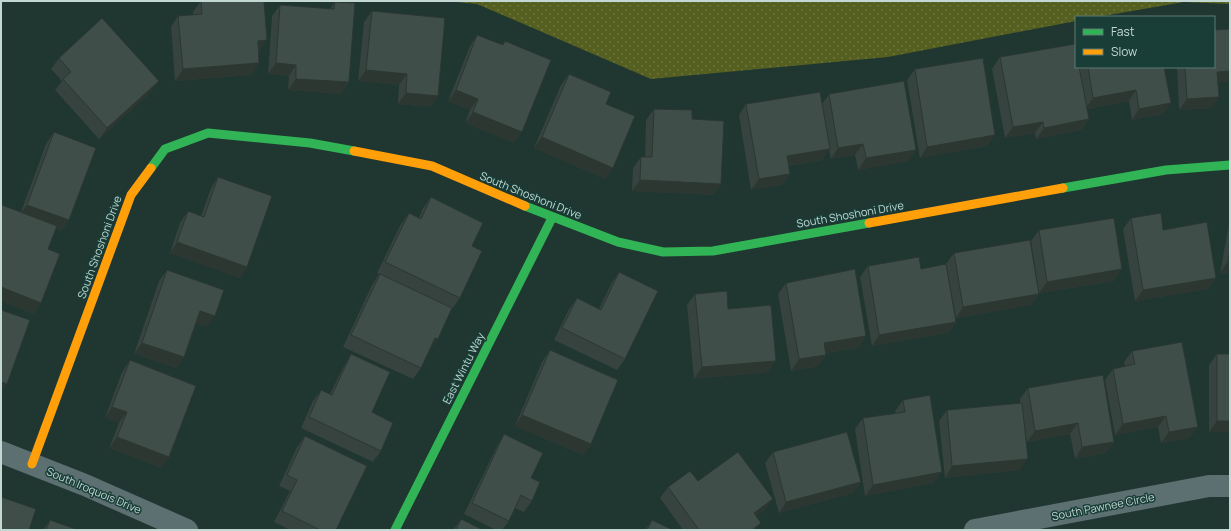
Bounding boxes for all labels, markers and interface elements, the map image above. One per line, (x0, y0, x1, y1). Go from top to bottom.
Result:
legend (1075, 16, 1215, 68)
text: Fast (1111, 23, 1135, 40)
text: Slow (1111, 43, 1137, 60)
street label: South Shoshoni Drive (478, 168, 585, 223)
street label: South Shoshoni Drive (73, 193, 125, 301)
street label: South Shoshoni Drive (795, 197, 905, 231)
street label: East Wintu Way (439, 329, 488, 406)
street label: South Iroquois Drive (44, 463, 144, 517)
street label: South Pawnee Circle (1050, 489, 1156, 523)

